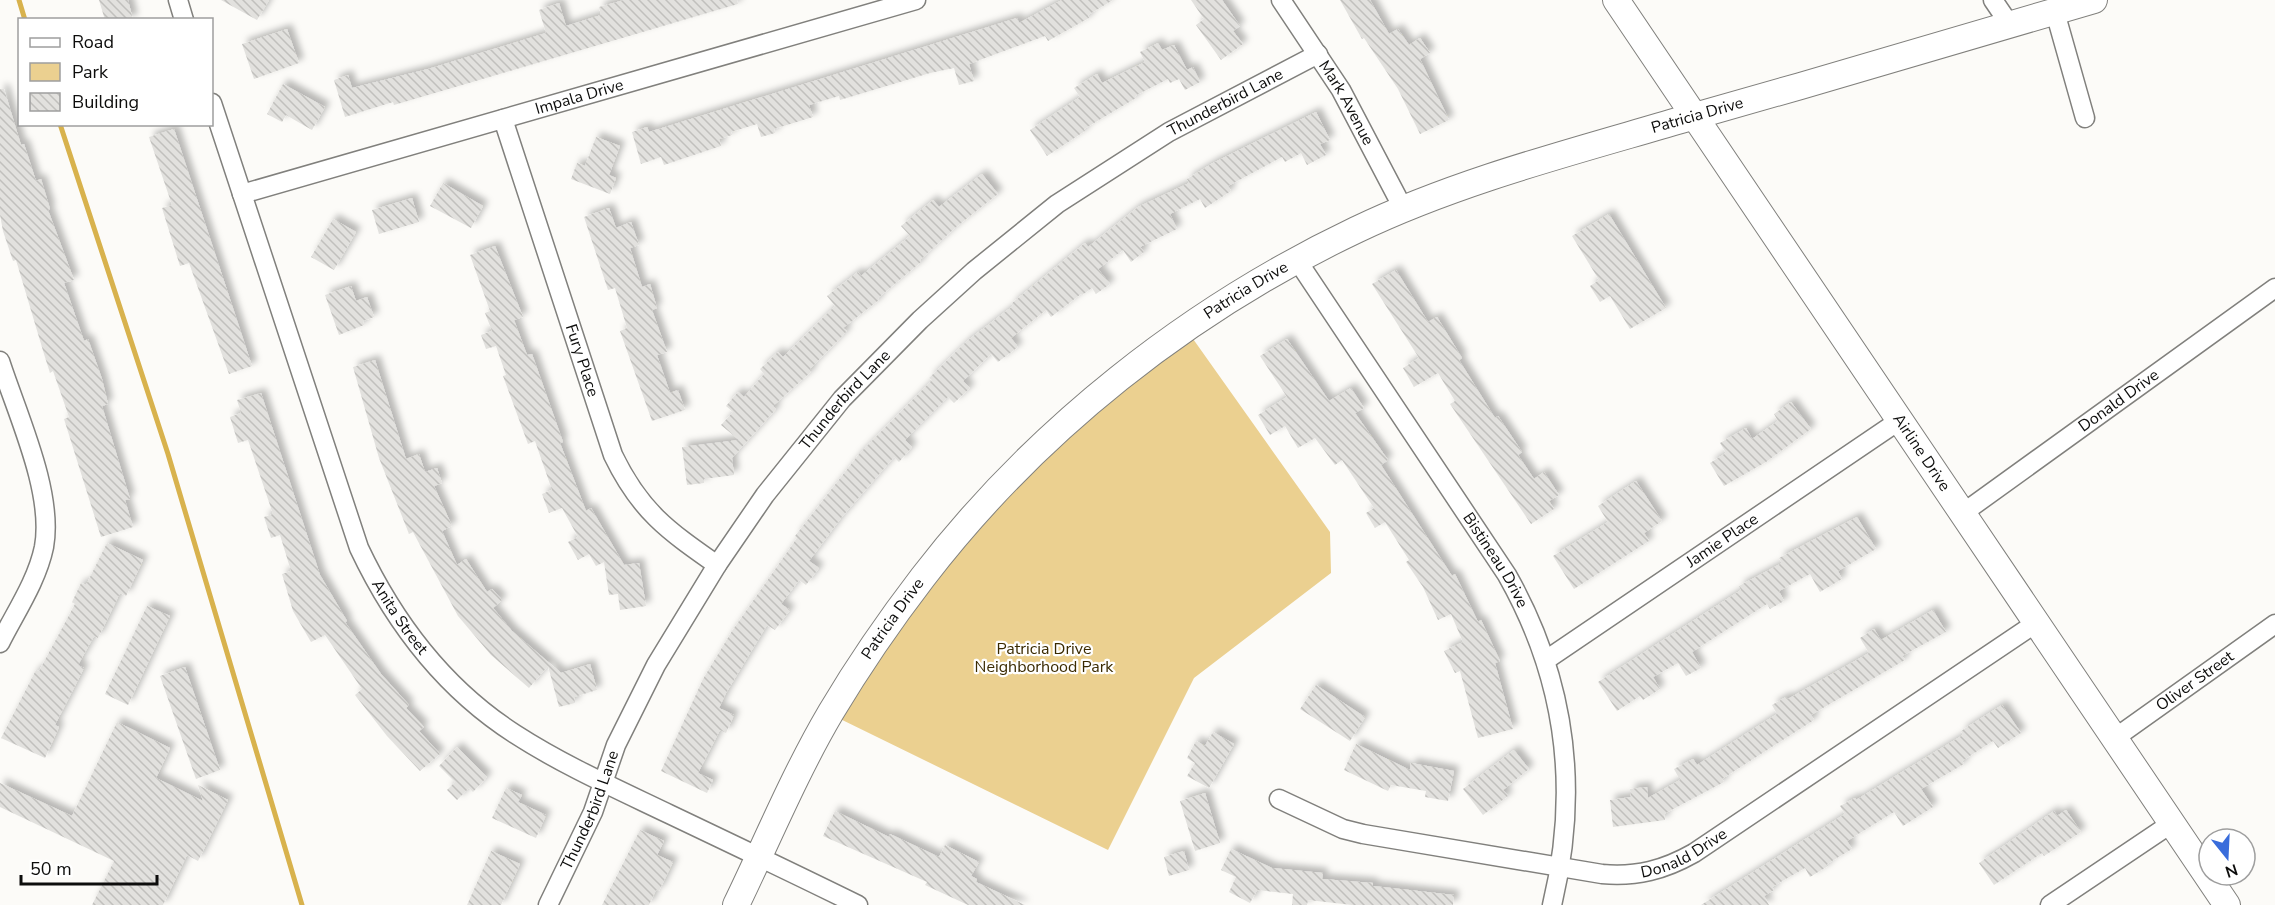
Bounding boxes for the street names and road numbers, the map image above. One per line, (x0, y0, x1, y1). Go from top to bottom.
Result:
street label: Mark Avenue (1313, 56, 1379, 149)
street label: Thunderbird Lane (1164, 63, 1287, 142)
street label: Impala Drive (533, 74, 626, 120)
street label: Patricia Drive (1649, 92, 1746, 139)
street label: Patricia Drive (1199, 256, 1292, 324)
street label: Fury Place (560, 321, 604, 400)
street label: Thunderbird Lane (794, 345, 895, 455)
street label: Donald Drive (2074, 364, 2163, 437)
street label: Airline Drive (1887, 409, 1956, 496)
street label: Bistineau Drive (1457, 508, 1533, 612)
street label: Jamie Place (1681, 508, 1763, 573)
street label: Patricia Drive (856, 574, 929, 664)
street label: Anita Street (366, 576, 433, 660)
street label: Oliver Street (2151, 646, 2239, 716)
street label: Thunderbird Lane (556, 748, 624, 873)
street label: Donald Drive (1639, 823, 1731, 884)

